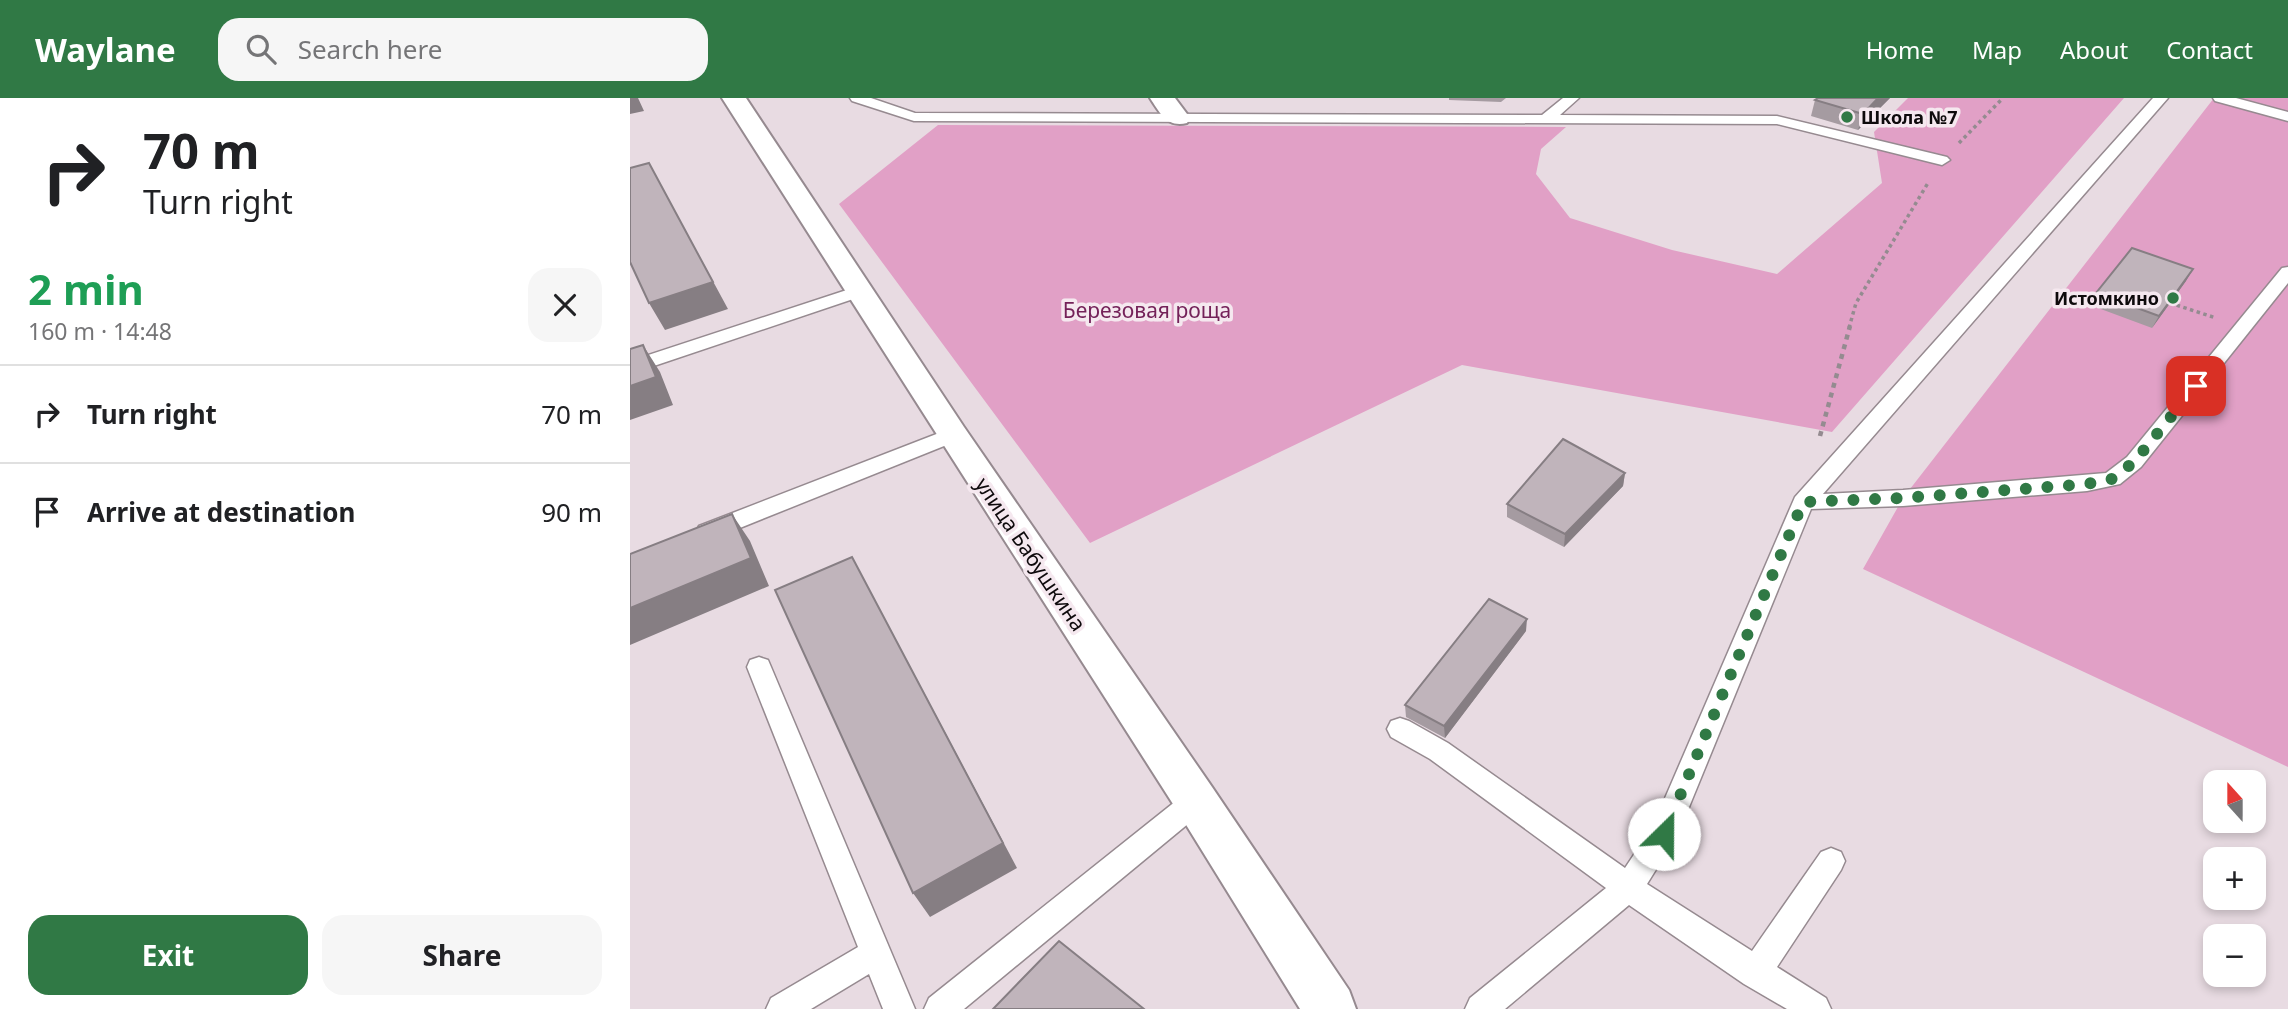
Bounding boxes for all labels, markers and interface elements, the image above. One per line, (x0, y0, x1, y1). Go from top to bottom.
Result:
search box (218, 18, 708, 81)
text: Waylane (35, 27, 176, 72)
icon: search (242, 30, 280, 68)
text: Search here (298, 31, 442, 67)
text: Home (1866, 33, 1934, 66)
text: Map (1972, 33, 2022, 66)
text: About (2060, 33, 2128, 66)
text: Contact (2166, 33, 2253, 66)
place label: Школа №7 (1861, 105, 1958, 129)
marker: Школа №7 (1839, 109, 1855, 125)
text: 70 m (143, 117, 260, 183)
icon: right (28, 126, 119, 217)
text: Turn right (143, 180, 293, 223)
text: 2 min (28, 260, 144, 317)
button: close (528, 268, 602, 342)
place label: Истомкино (2054, 286, 2159, 310)
marker: Истомкино (2165, 290, 2181, 306)
park label: Березовая роща (1063, 296, 1231, 324)
text: 160 m · 14:48 (28, 315, 172, 347)
pin (2166, 356, 2226, 416)
icon: arrive (2177, 367, 2215, 405)
icon: right (28, 395, 66, 433)
text: Turn right (87, 396, 217, 432)
text: 70 m (541, 396, 602, 432)
street label: улица Бабушкина (969, 472, 1093, 636)
icon: arrive (28, 493, 66, 531)
text: Arrive at destination (87, 494, 356, 530)
text: 90 m (541, 494, 602, 530)
north arrow (2203, 770, 2266, 833)
map controls (2203, 770, 2266, 987)
position arrow (1627, 797, 1701, 871)
button: + (2203, 847, 2266, 910)
button: Exit (28, 915, 308, 995)
button: Share (322, 915, 602, 995)
button: − (2203, 924, 2266, 987)

